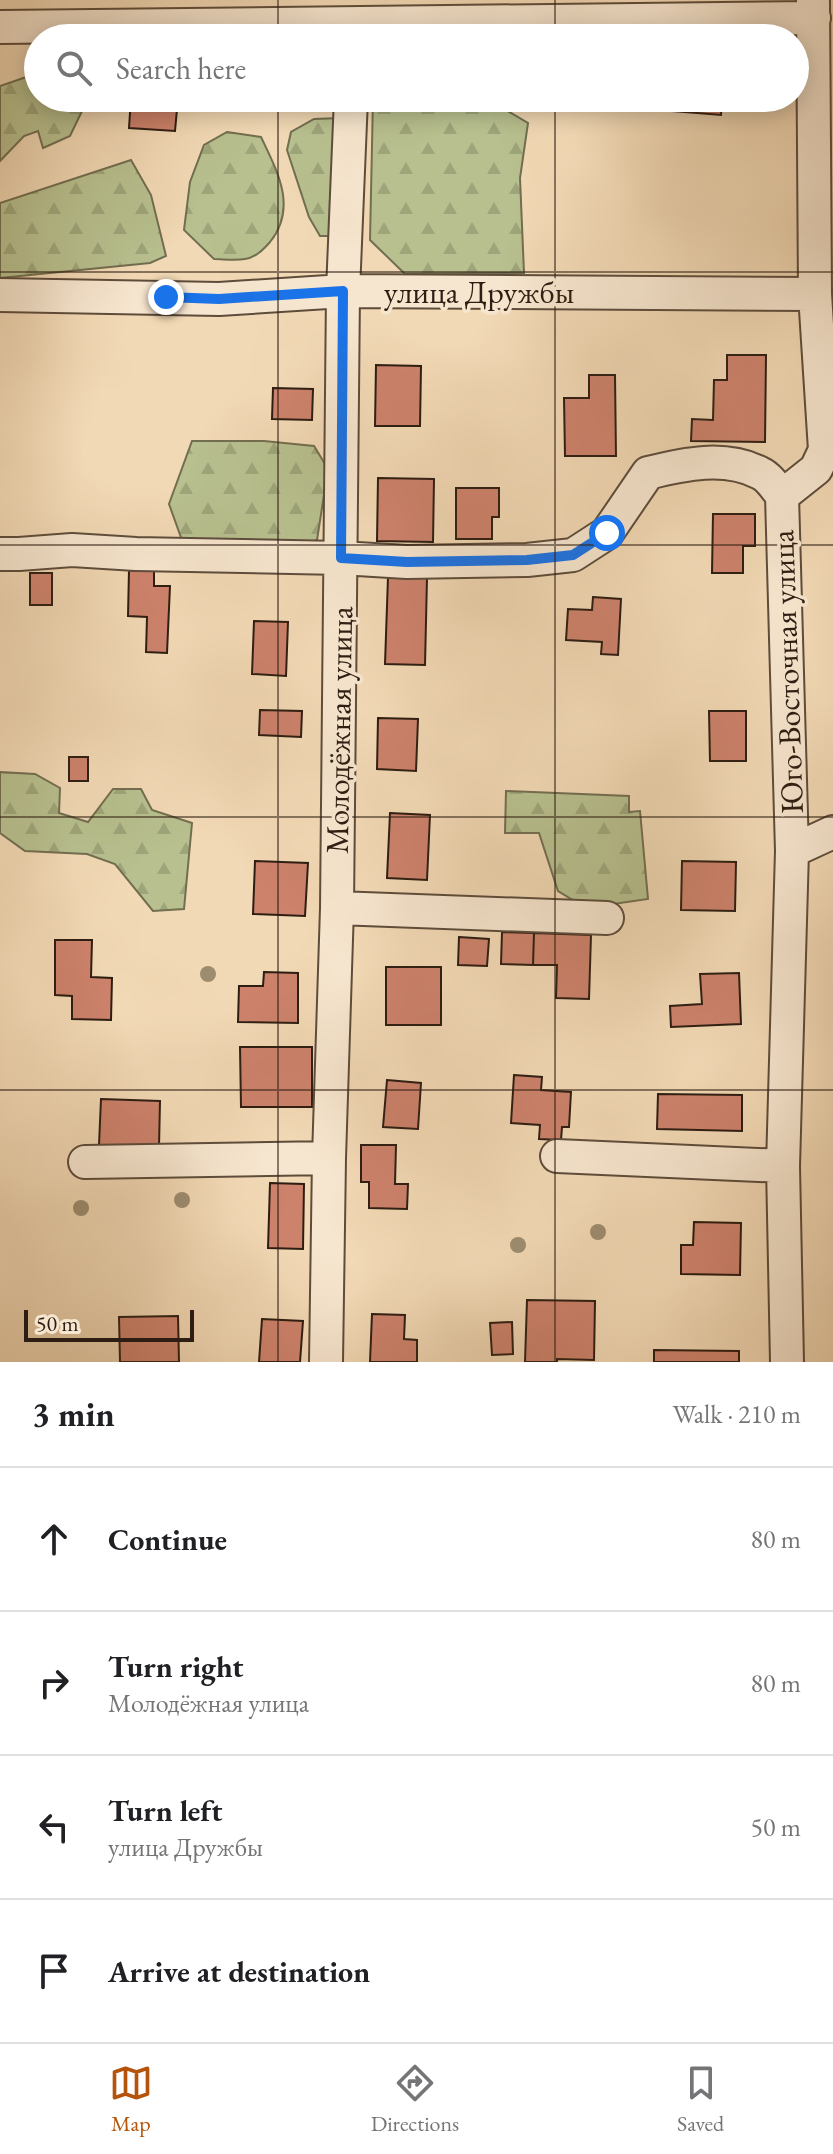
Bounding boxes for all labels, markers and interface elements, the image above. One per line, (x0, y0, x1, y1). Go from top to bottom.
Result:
search box (24, 24, 809, 112)
icon: search (52, 46, 96, 90)
text: Search here (116, 49, 246, 88)
street label: улица Дружбы (384, 271, 574, 313)
route end (148, 279, 184, 315)
route start (589, 515, 625, 551)
street label: Юго-Восточная улица (761, 529, 813, 815)
street label: Молодёжная улица (316, 606, 362, 854)
scale bar (24, 1306, 194, 1342)
text: 50 m (36, 1309, 79, 1338)
text: 3 min (32, 1392, 115, 1436)
text: Walk · 210 m (673, 1397, 801, 1431)
icon: ahead (32, 1517, 76, 1561)
text: Continue (108, 1520, 227, 1559)
text: 80 m (751, 1522, 801, 1556)
text: Turn right (108, 1647, 244, 1686)
icon: right (32, 1661, 76, 1705)
text: 80 m (751, 1666, 801, 1700)
text: Молодёжная улица (108, 1686, 309, 1720)
text: Turn left (108, 1791, 222, 1830)
icon: left (32, 1805, 76, 1849)
text: 50 m (751, 1810, 801, 1844)
text: улица Дружбы (108, 1830, 263, 1864)
icon: arrive (32, 1949, 76, 1993)
text: Arrive at destination (108, 1952, 370, 1991)
tab: Map (109, 2061, 153, 2138)
tab: Directions (371, 2061, 459, 2138)
tab: Saved (677, 2061, 724, 2138)

